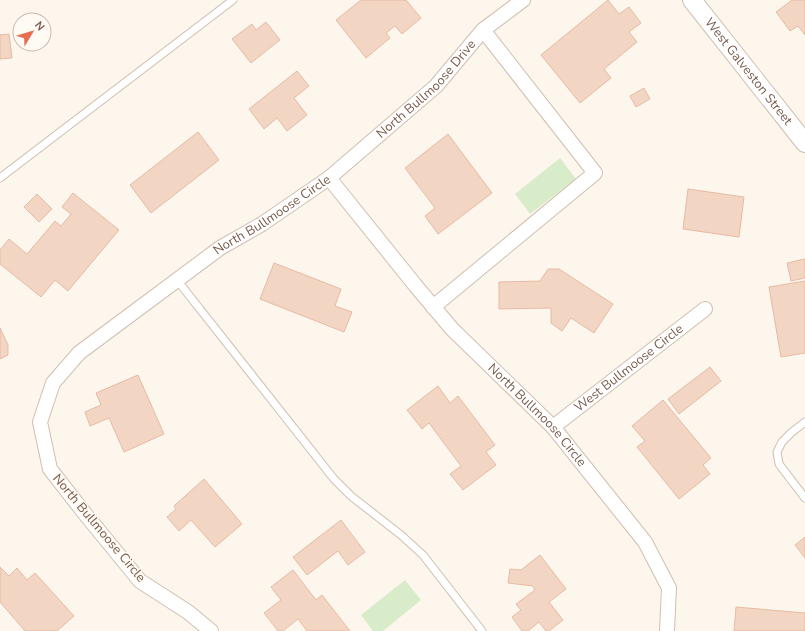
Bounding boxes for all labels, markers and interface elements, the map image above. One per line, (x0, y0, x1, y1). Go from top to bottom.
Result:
north arrow (12, 12, 52, 52)
street label: West Galveston Street (700, 14, 797, 129)
text: N (31, 18, 48, 34)
street label: North Bullmoose Drive (372, 36, 480, 142)
street label: North Bullmoose Circle (209, 170, 334, 259)
street label: West Bullmoose Circle (571, 320, 687, 416)
street label: North Bullmoose Circle (484, 360, 590, 471)
street label: North Bullmoose Circle (48, 470, 150, 586)

